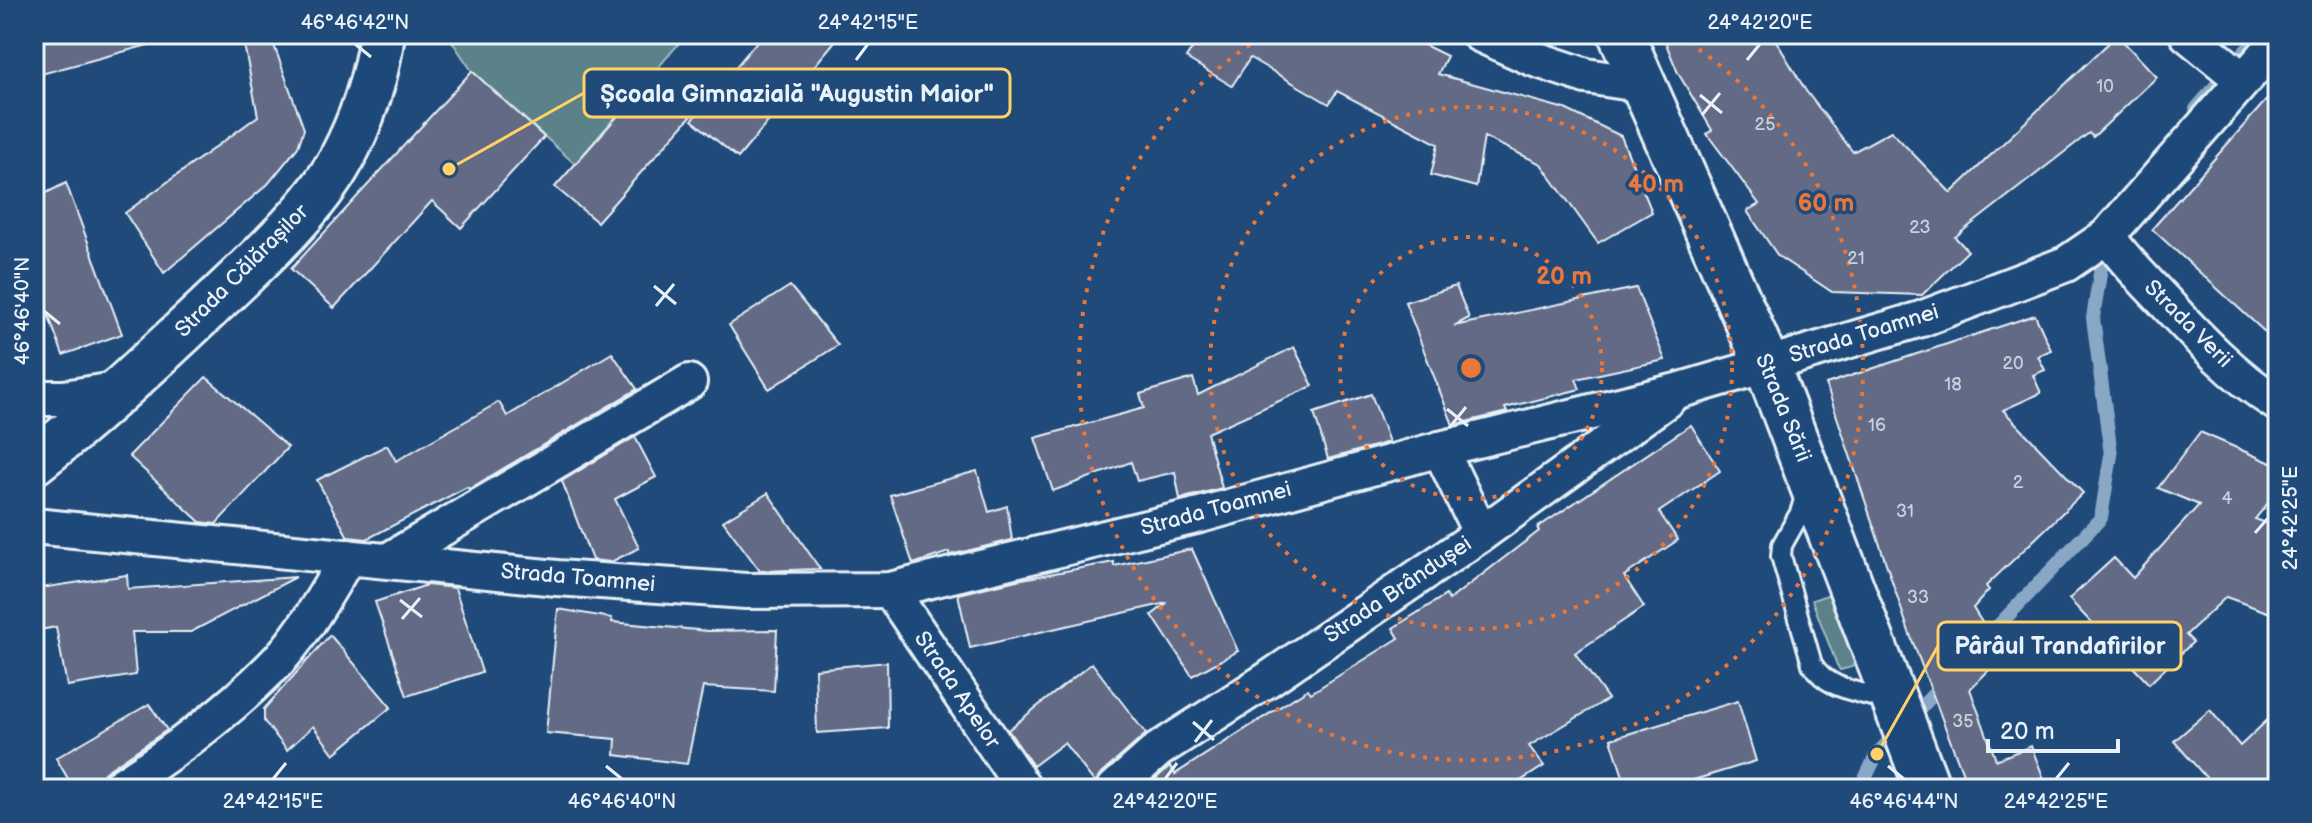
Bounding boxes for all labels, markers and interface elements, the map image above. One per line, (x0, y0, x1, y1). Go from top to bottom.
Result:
text: 46°46'42"N (301, 11, 409, 35)
text: 24°42'15"E (818, 11, 918, 35)
text: 24°42'20"E (1708, 11, 1812, 35)
callout: Școala Gimnazială "Augustin Maior" (584, 69, 1010, 117)
house number: 10 (2096, 76, 2114, 97)
text: Școala Gimnazială "Augustin Maior" (600, 80, 994, 109)
house number: 25 (1755, 114, 1775, 135)
text: 40 m (1628, 170, 1684, 199)
text: 60 m (1798, 189, 1854, 218)
street label: Strada Călărașilor (170, 198, 315, 343)
house number: 23 (1909, 217, 1931, 238)
house number: 21 (1847, 248, 1865, 269)
text: 46°46'40"N (11, 257, 35, 365)
text: 20 m (1536, 262, 1592, 291)
street label: Strada Verii (2138, 274, 2238, 374)
street label: Strada Toamnei (1786, 298, 1942, 370)
street label: Strada Sării (1749, 350, 1817, 466)
house number: 20 (2002, 353, 2024, 374)
centre of rings (1457, 354, 1485, 382)
house number: 18 (1944, 374, 1962, 395)
house number: 16 (1868, 415, 1886, 436)
text: 24°42'25"E (2279, 466, 2303, 570)
house number: 2 (2013, 472, 2024, 493)
street label: Strada Toamnei (1138, 476, 1294, 542)
house number: 4 (2222, 488, 2233, 509)
house number: 31 (1896, 501, 1914, 522)
street label: Strada Brândușei (1319, 531, 1477, 649)
street label: Strada Toamnei (500, 558, 656, 598)
house number: 33 (1907, 587, 1929, 608)
callout: Pârâul Trandafirilor (1938, 622, 2181, 670)
street label: Strada Apelor (908, 626, 1007, 755)
text: Pârâul Trandafirilor (1955, 632, 2166, 661)
scale bar (1988, 703, 2118, 753)
house number: 35 (1952, 711, 1974, 732)
text: 20 m (2000, 717, 2055, 746)
text: 24°42'15"E (223, 790, 323, 814)
text: 46°46'40"N (568, 790, 676, 814)
text: 24°42'20"E (1113, 790, 1217, 814)
text: 46°46'44"N (1849, 790, 1959, 814)
text: 24°42'25"E (2004, 790, 2108, 814)

